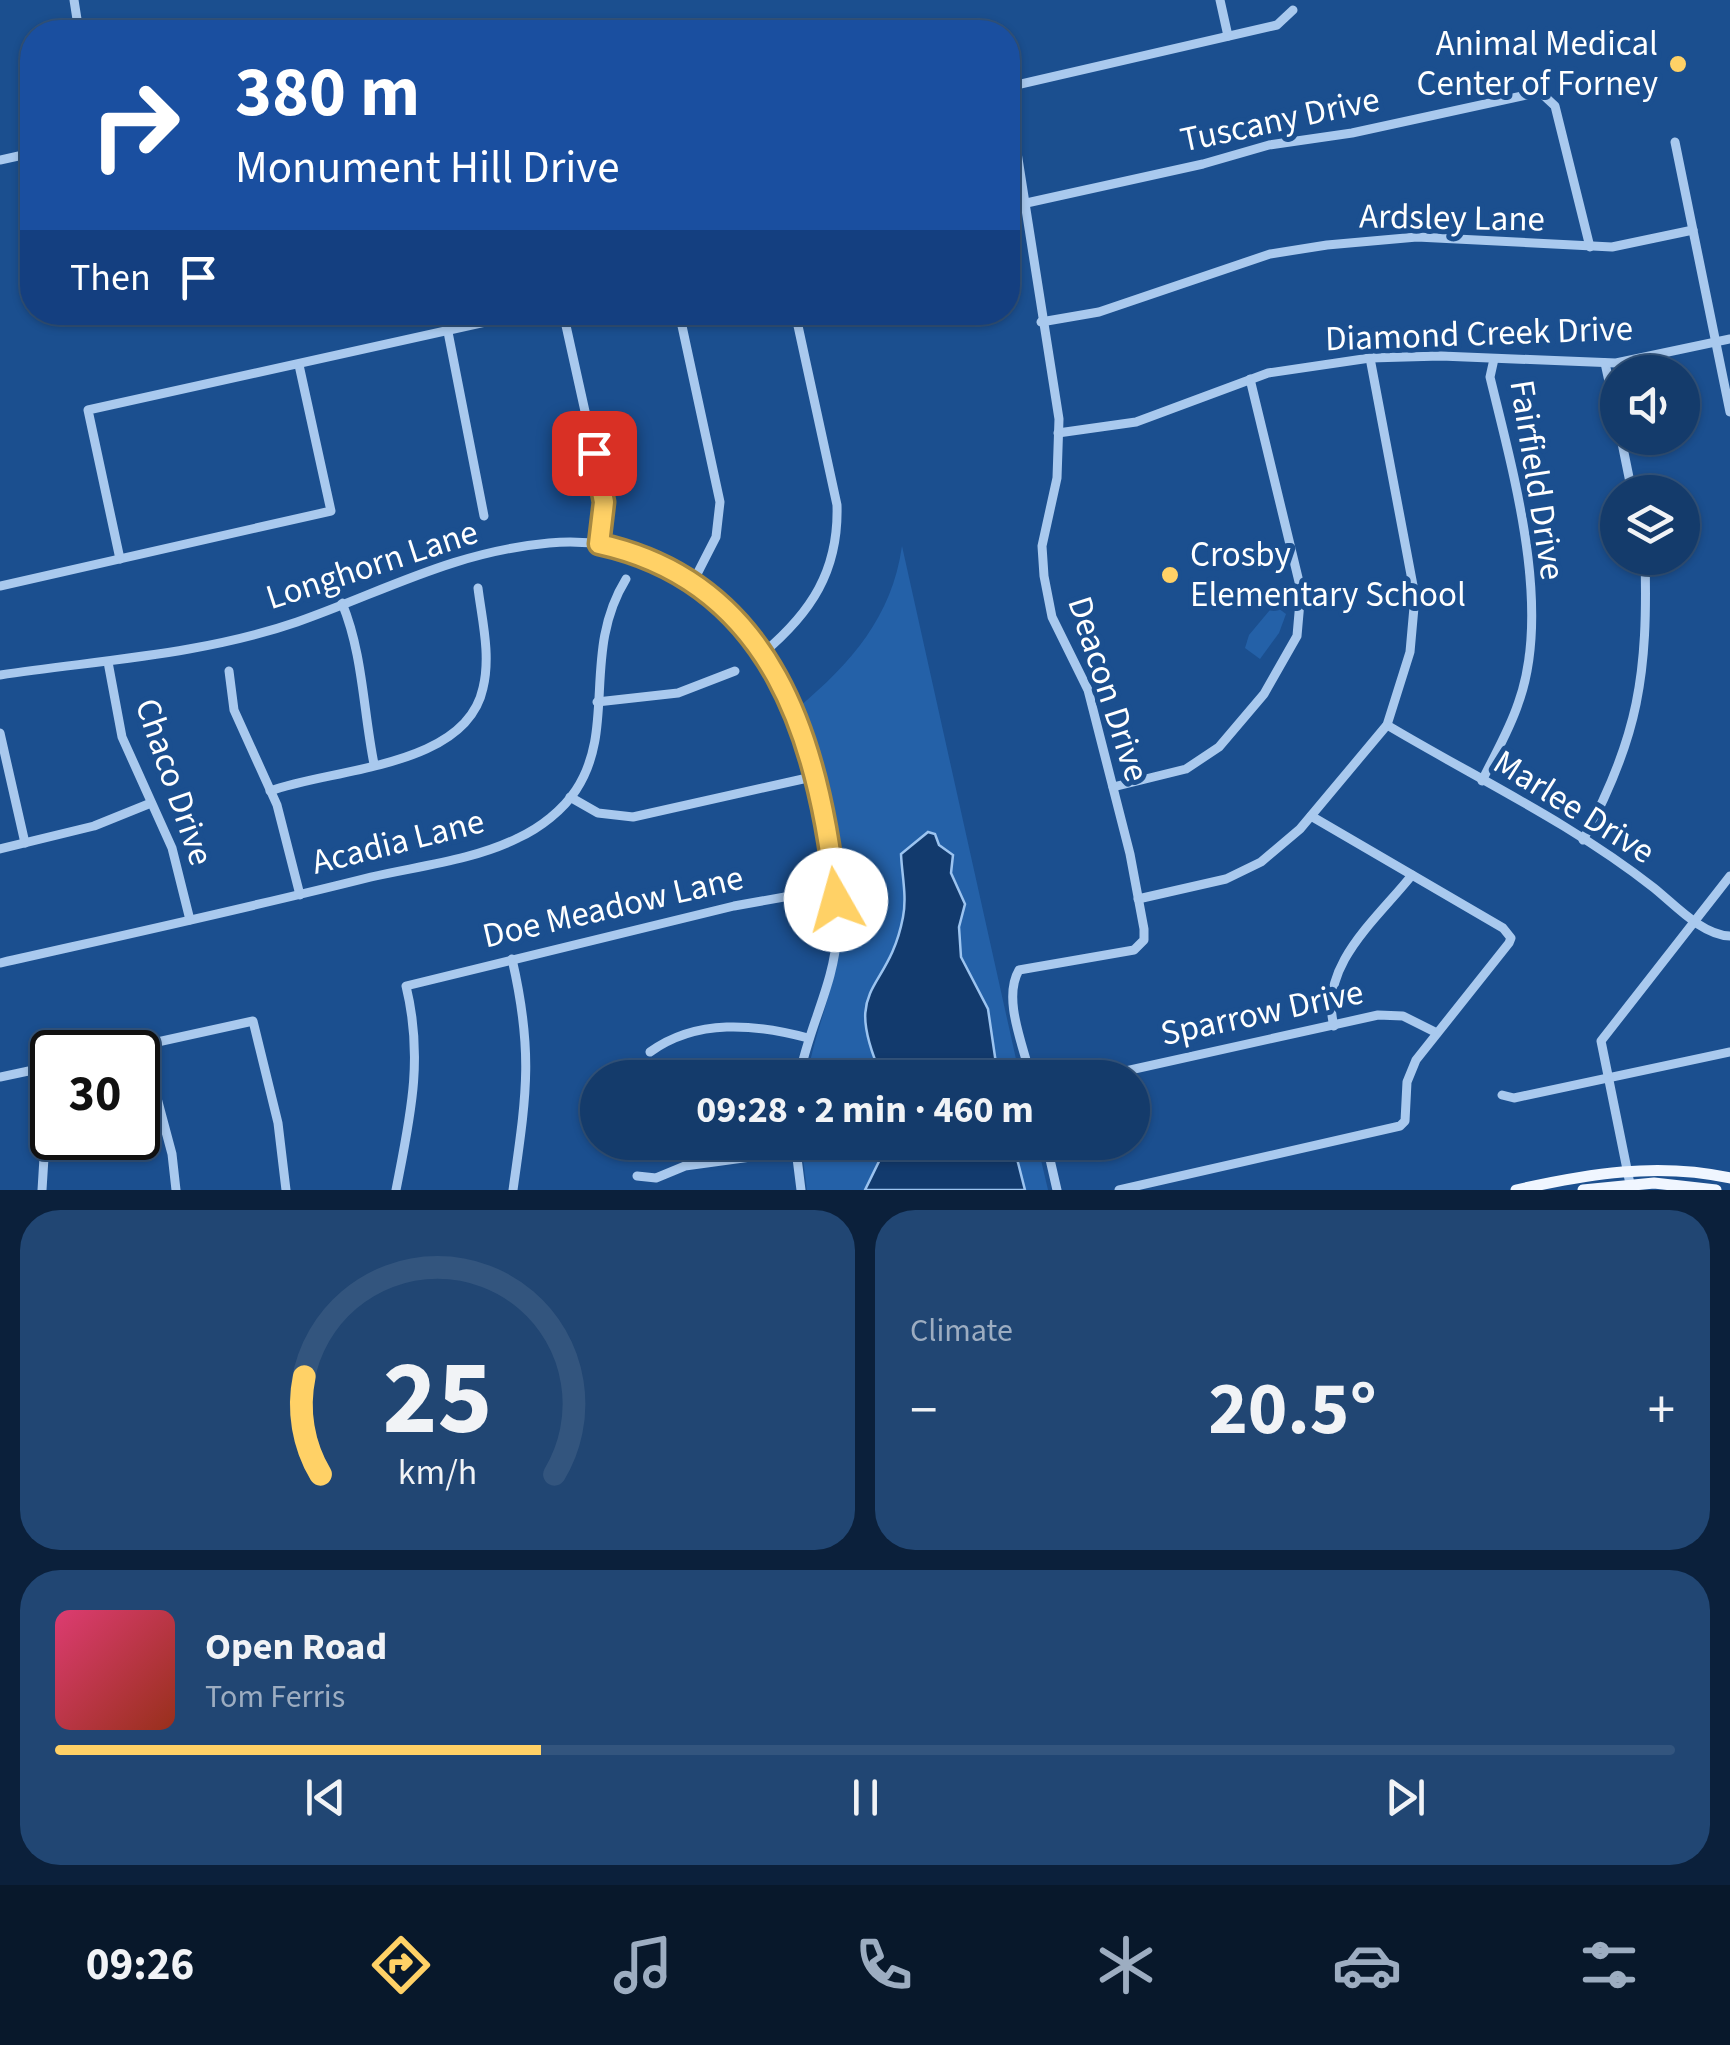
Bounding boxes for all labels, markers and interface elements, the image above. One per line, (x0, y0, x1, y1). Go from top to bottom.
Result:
place label: Animal Medical Center of Forney (1417, 19, 1658, 109)
text: 380 m (235, 43, 420, 143)
marker: Animal Medical Center of Forney (1667, 53, 1689, 75)
icon: right (70, 60, 200, 190)
street label: Tuscany Drive (1176, 75, 1384, 165)
text: Monument Hill Drive (235, 136, 620, 200)
street label: Ardsley Lane (1359, 191, 1545, 245)
icon: arrive (171, 250, 226, 305)
text: Then (70, 251, 151, 305)
street label: Diamond Creek Drive (1324, 304, 1634, 364)
map controls (1600, 355, 1700, 575)
button: sound (1600, 355, 1700, 455)
street label: Fairfield Drive (1497, 376, 1577, 584)
pin (552, 411, 637, 496)
icon: arrive (567, 426, 622, 481)
button: layers (1600, 475, 1700, 575)
street label: Longhorn Lane (260, 507, 484, 623)
place label: Crosby Elementary School (1190, 530, 1466, 620)
marker: Crosby Elementary School (1159, 564, 1181, 586)
street label: Deacon Drive (1055, 590, 1161, 788)
street label: Chaco Drive (122, 692, 226, 872)
street label: Marlee Drive (1484, 738, 1664, 876)
street label: Acadia Lane (307, 796, 489, 888)
position arrow (784, 848, 888, 952)
street label: Doe Meadow Lane (478, 853, 748, 961)
street label: Sparrow Drive (1156, 967, 1368, 1059)
speed limit sign: 30 (30, 1030, 160, 1160)
text: 09:28 · 2 min · 460 m (696, 1083, 1034, 1137)
text: Climate (910, 1308, 1013, 1354)
text: 25 (383, 1326, 492, 1474)
text: 20.5° (1208, 1356, 1377, 1463)
text: − (910, 1372, 937, 1450)
text: + (1648, 1372, 1675, 1450)
text: km/h (398, 1447, 477, 1498)
text: Open Road (205, 1620, 387, 1674)
text: Tom Ferris (205, 1674, 345, 1720)
icon: previous (298, 1770, 353, 1825)
icon: pause (838, 1770, 893, 1825)
icon: next (1378, 1770, 1433, 1825)
icon: directions (366, 1930, 436, 2000)
icon: music (608, 1930, 678, 2000)
icon: phone (849, 1930, 919, 2000)
icon: climate (1091, 1930, 1161, 2000)
icon: car (1332, 1930, 1402, 2000)
icon: filters (1574, 1930, 1644, 2000)
text: 09:26 (86, 1933, 194, 1997)

